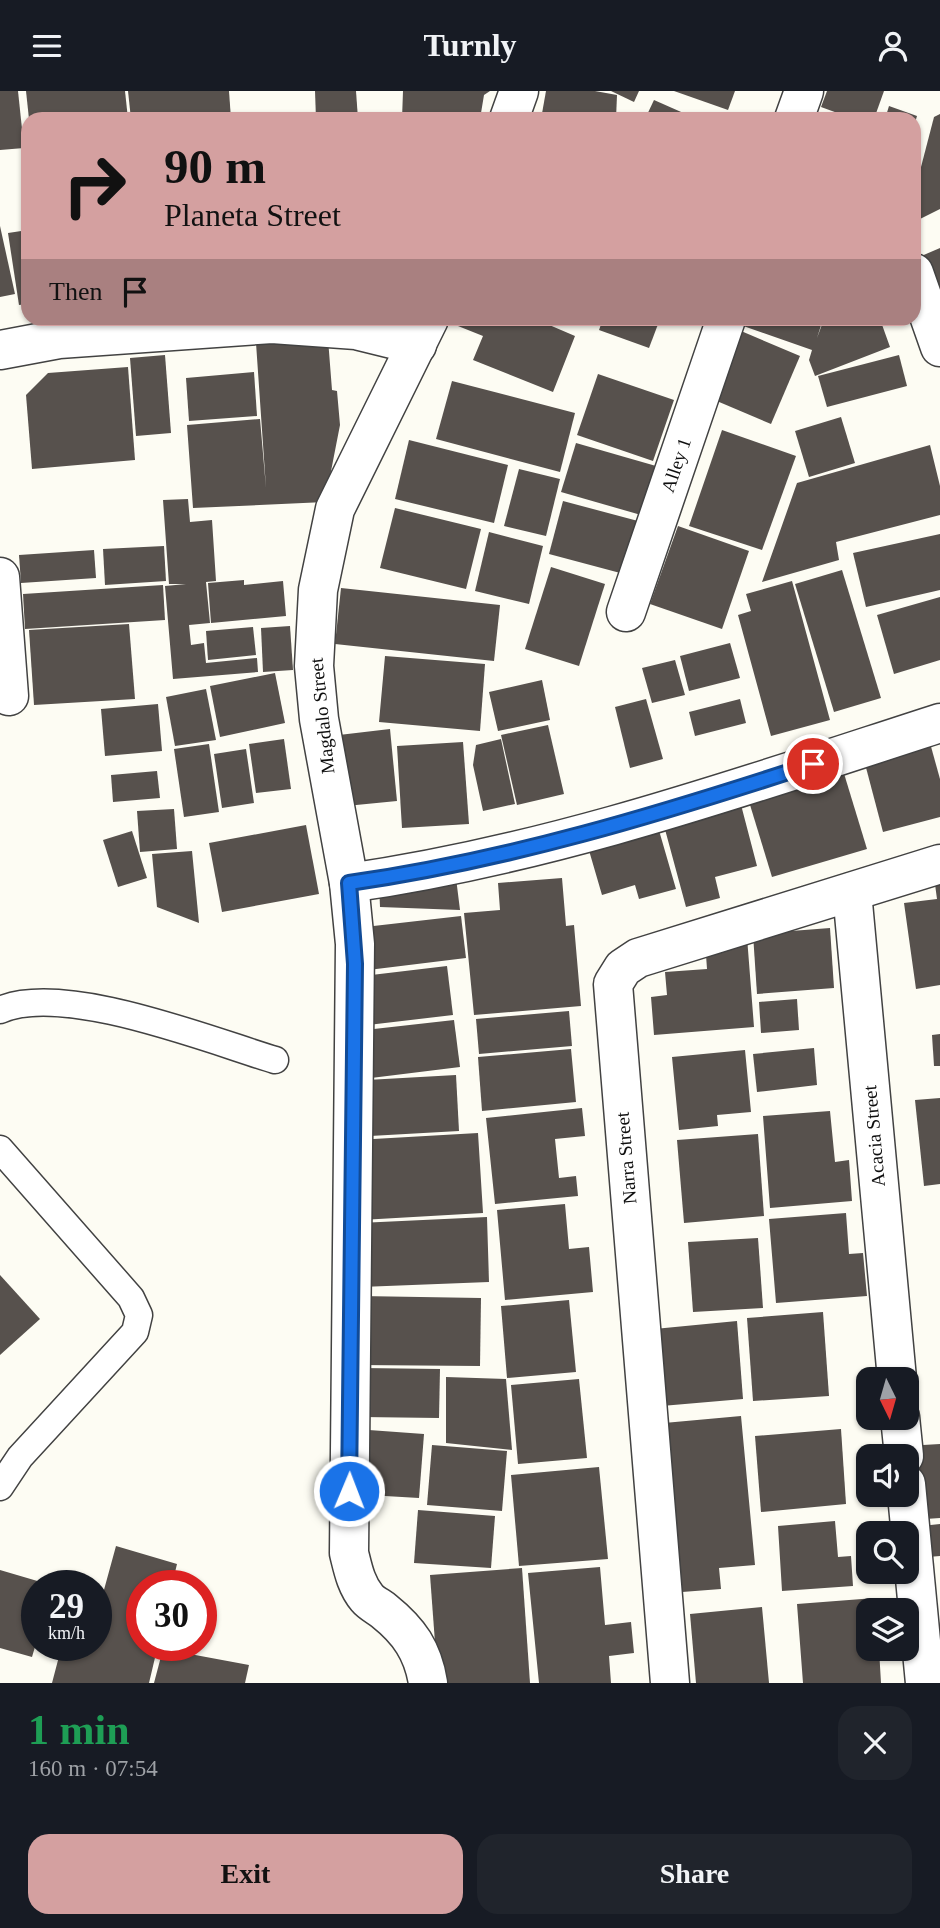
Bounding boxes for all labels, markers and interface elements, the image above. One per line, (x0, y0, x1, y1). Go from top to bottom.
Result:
icon: menu (28, 27, 66, 65)
text: Turnly (423, 27, 517, 63)
icon: person (874, 27, 912, 65)
text: 90 m (164, 139, 266, 194)
icon: right (49, 140, 140, 231)
text: Planeta Street (164, 197, 341, 233)
icon: arrive (116, 273, 154, 311)
text: Then (49, 277, 102, 306)
street label: Alley 1 (657, 435, 695, 495)
street label: Magdalo Street (305, 656, 339, 775)
pin (783, 734, 843, 794)
icon: arrive (794, 745, 832, 783)
street label: Acacia Street (859, 1084, 889, 1188)
street label: Narra Street (611, 1110, 640, 1205)
north arrow (856, 1367, 919, 1430)
map controls (856, 1367, 919, 1661)
button: sound (856, 1444, 919, 1507)
position arrow (312, 1454, 386, 1528)
button: search (856, 1521, 919, 1584)
speed limit sign: 30 (126, 1570, 217, 1661)
text: 29 (49, 1587, 84, 1626)
button: layers (856, 1598, 919, 1661)
text: km/h (48, 1623, 85, 1643)
button: close (838, 1706, 912, 1780)
text: 1 min (28, 1707, 130, 1753)
text: 160 m · 07:54 (28, 1756, 158, 1781)
button: Exit (28, 1834, 463, 1914)
button: Share (477, 1834, 912, 1914)

